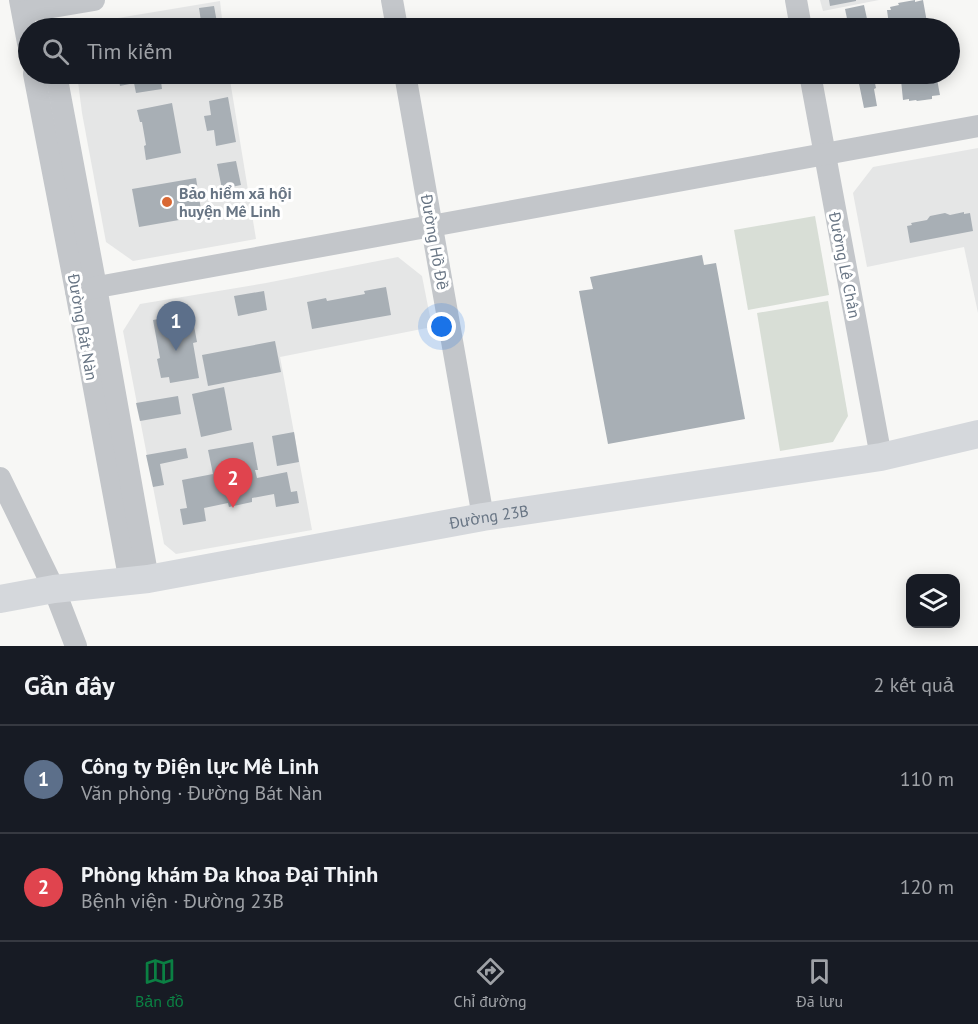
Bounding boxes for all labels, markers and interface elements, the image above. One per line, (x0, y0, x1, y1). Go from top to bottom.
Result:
search box (18, 18, 960, 84)
icon: search (39, 35, 72, 68)
text: Tìm kiếm (87, 37, 173, 65)
place label: Bảo hiểm xã hội huyện Mê Linh (179, 183, 292, 221)
street label: Đường Hồ Đề (417, 192, 453, 291)
marker: Bảo hiểm xã hội huyện Mê Linh (160, 195, 174, 209)
street label: Đường Lê Chân (825, 209, 865, 320)
street label: Đường Bát Nàn (64, 271, 102, 382)
pin: 1 (156, 302, 195, 351)
your location (427, 312, 456, 341)
pin: 2 (214, 458, 252, 508)
street label: Đường 23B (447, 500, 530, 533)
map controls (906, 574, 960, 628)
button: layers (906, 574, 960, 628)
text: Gần đây (24, 669, 115, 702)
text: 2 kết quả (873, 672, 954, 698)
text: Công ty Điện lực Mê Linh (81, 752, 319, 780)
text: 1 (38, 766, 49, 792)
text: 110 m (900, 766, 954, 792)
text: Văn phòng · Đường Bát Nàn (81, 780, 323, 806)
text: Phòng khám Đa khoa Đại Thịnh (81, 860, 378, 888)
text: 2 (38, 874, 49, 900)
text: 120 m (900, 874, 954, 900)
text: Bệnh viện · Đường 23B (81, 888, 284, 914)
tab: Bản đồ (135, 955, 184, 1011)
tab: Chỉ đường (454, 955, 526, 1011)
tab: Đã lưu (796, 955, 843, 1011)

